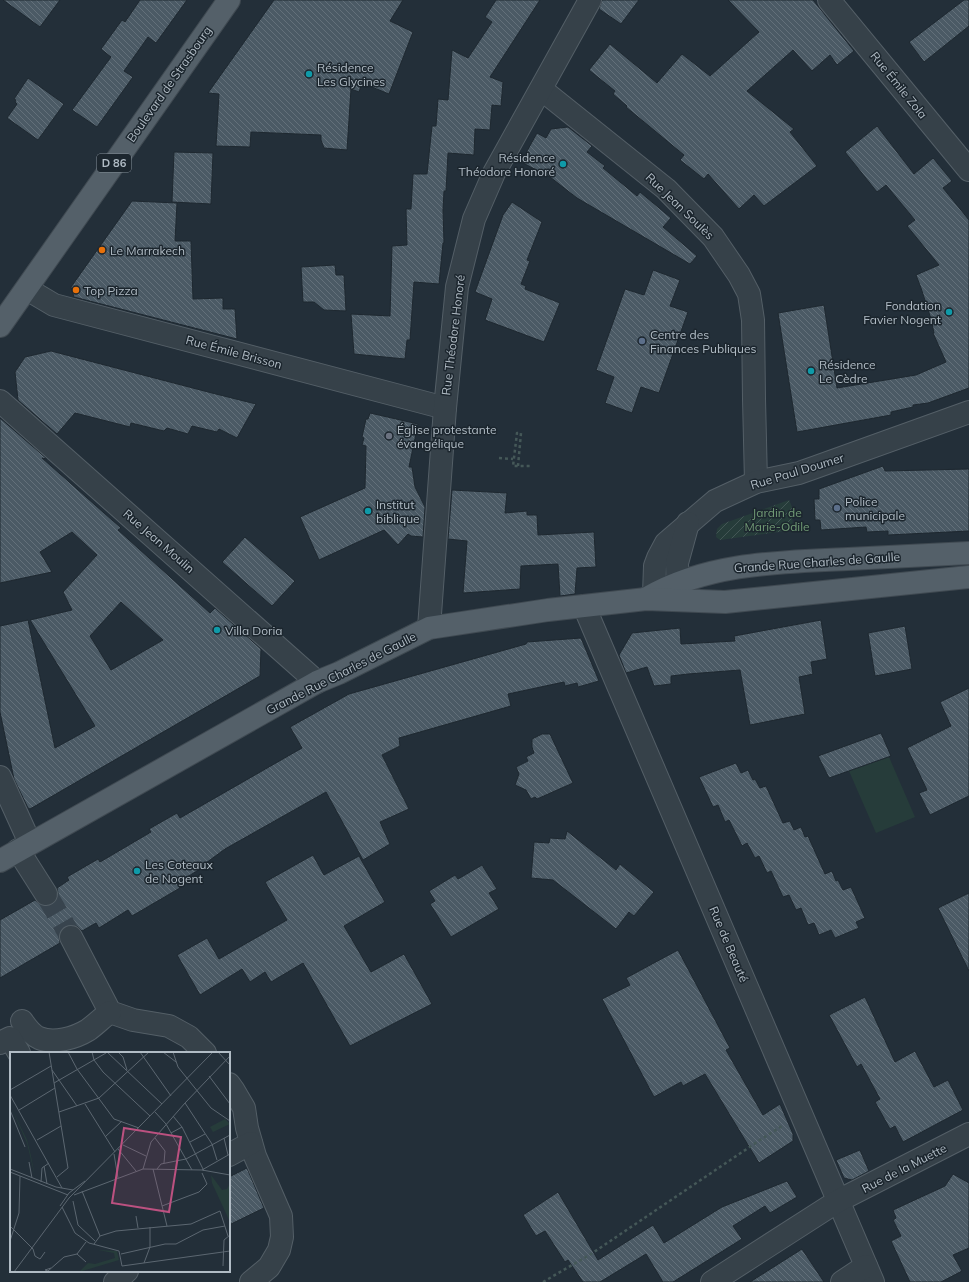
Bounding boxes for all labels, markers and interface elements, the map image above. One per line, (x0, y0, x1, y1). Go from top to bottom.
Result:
street label: Boulevard de Strasbourg (123, 23, 215, 145)
street label: Rue Émile Zola (867, 49, 931, 121)
place label: Résidence Les Glycines (317, 60, 385, 89)
marker: Résidence Les Glycines (304, 69, 314, 79)
place label: Résidence Théodore Honoré (459, 150, 555, 179)
road number: D 86 (97, 154, 131, 172)
marker: Résidence Théodore Honoré (558, 159, 568, 169)
street label: Rue Jean Soulès (643, 170, 717, 242)
place label: Le Marrakech (110, 243, 185, 258)
marker: Le Marrakech (97, 245, 107, 255)
street label: Rue Théodore Honoré (438, 274, 468, 396)
place label: Top Pizza (84, 283, 138, 298)
marker: Top Pizza (71, 285, 81, 295)
place label: Fondation Favier Nogent (863, 298, 941, 327)
marker: Fondation Favier Nogent (944, 307, 954, 317)
place label: Centre des Finances Publiques (650, 327, 757, 356)
street label: Rue Émile Brisson (184, 332, 284, 372)
marker: Centre des Finances Publiques (637, 336, 647, 346)
place label: Résidence Le Cèdre (819, 357, 876, 386)
marker: Résidence Le Cèdre (806, 366, 816, 376)
place label: Église protestante évangélique (397, 422, 497, 451)
marker: Église protestante évangélique (384, 431, 394, 441)
street label: Rue Paul Doumer (749, 450, 846, 492)
place label: Police municipale (845, 494, 905, 523)
place label: Institut biblique (376, 497, 420, 526)
marker: Police municipale (832, 503, 842, 513)
park label: Jardin de Marie-Odile (744, 505, 810, 534)
street label: Rue Jean Moulin (120, 506, 198, 576)
marker: Institut biblique (363, 506, 373, 516)
street label: Grande Rue Charles de Gaulle (734, 549, 900, 575)
place label: Villa Doria (225, 623, 283, 638)
marker: Villa Doria (212, 625, 222, 635)
street label: Grande Rue Charles de Gaulle (264, 629, 418, 717)
place label: Les Coteaux de Nogent (145, 857, 213, 886)
marker: Les Coteaux de Nogent (132, 866, 142, 876)
street label: Rue de Beauté (706, 904, 752, 984)
inset map (10, 1052, 230, 1272)
street label: Rue de la Muette (859, 1140, 949, 1196)

